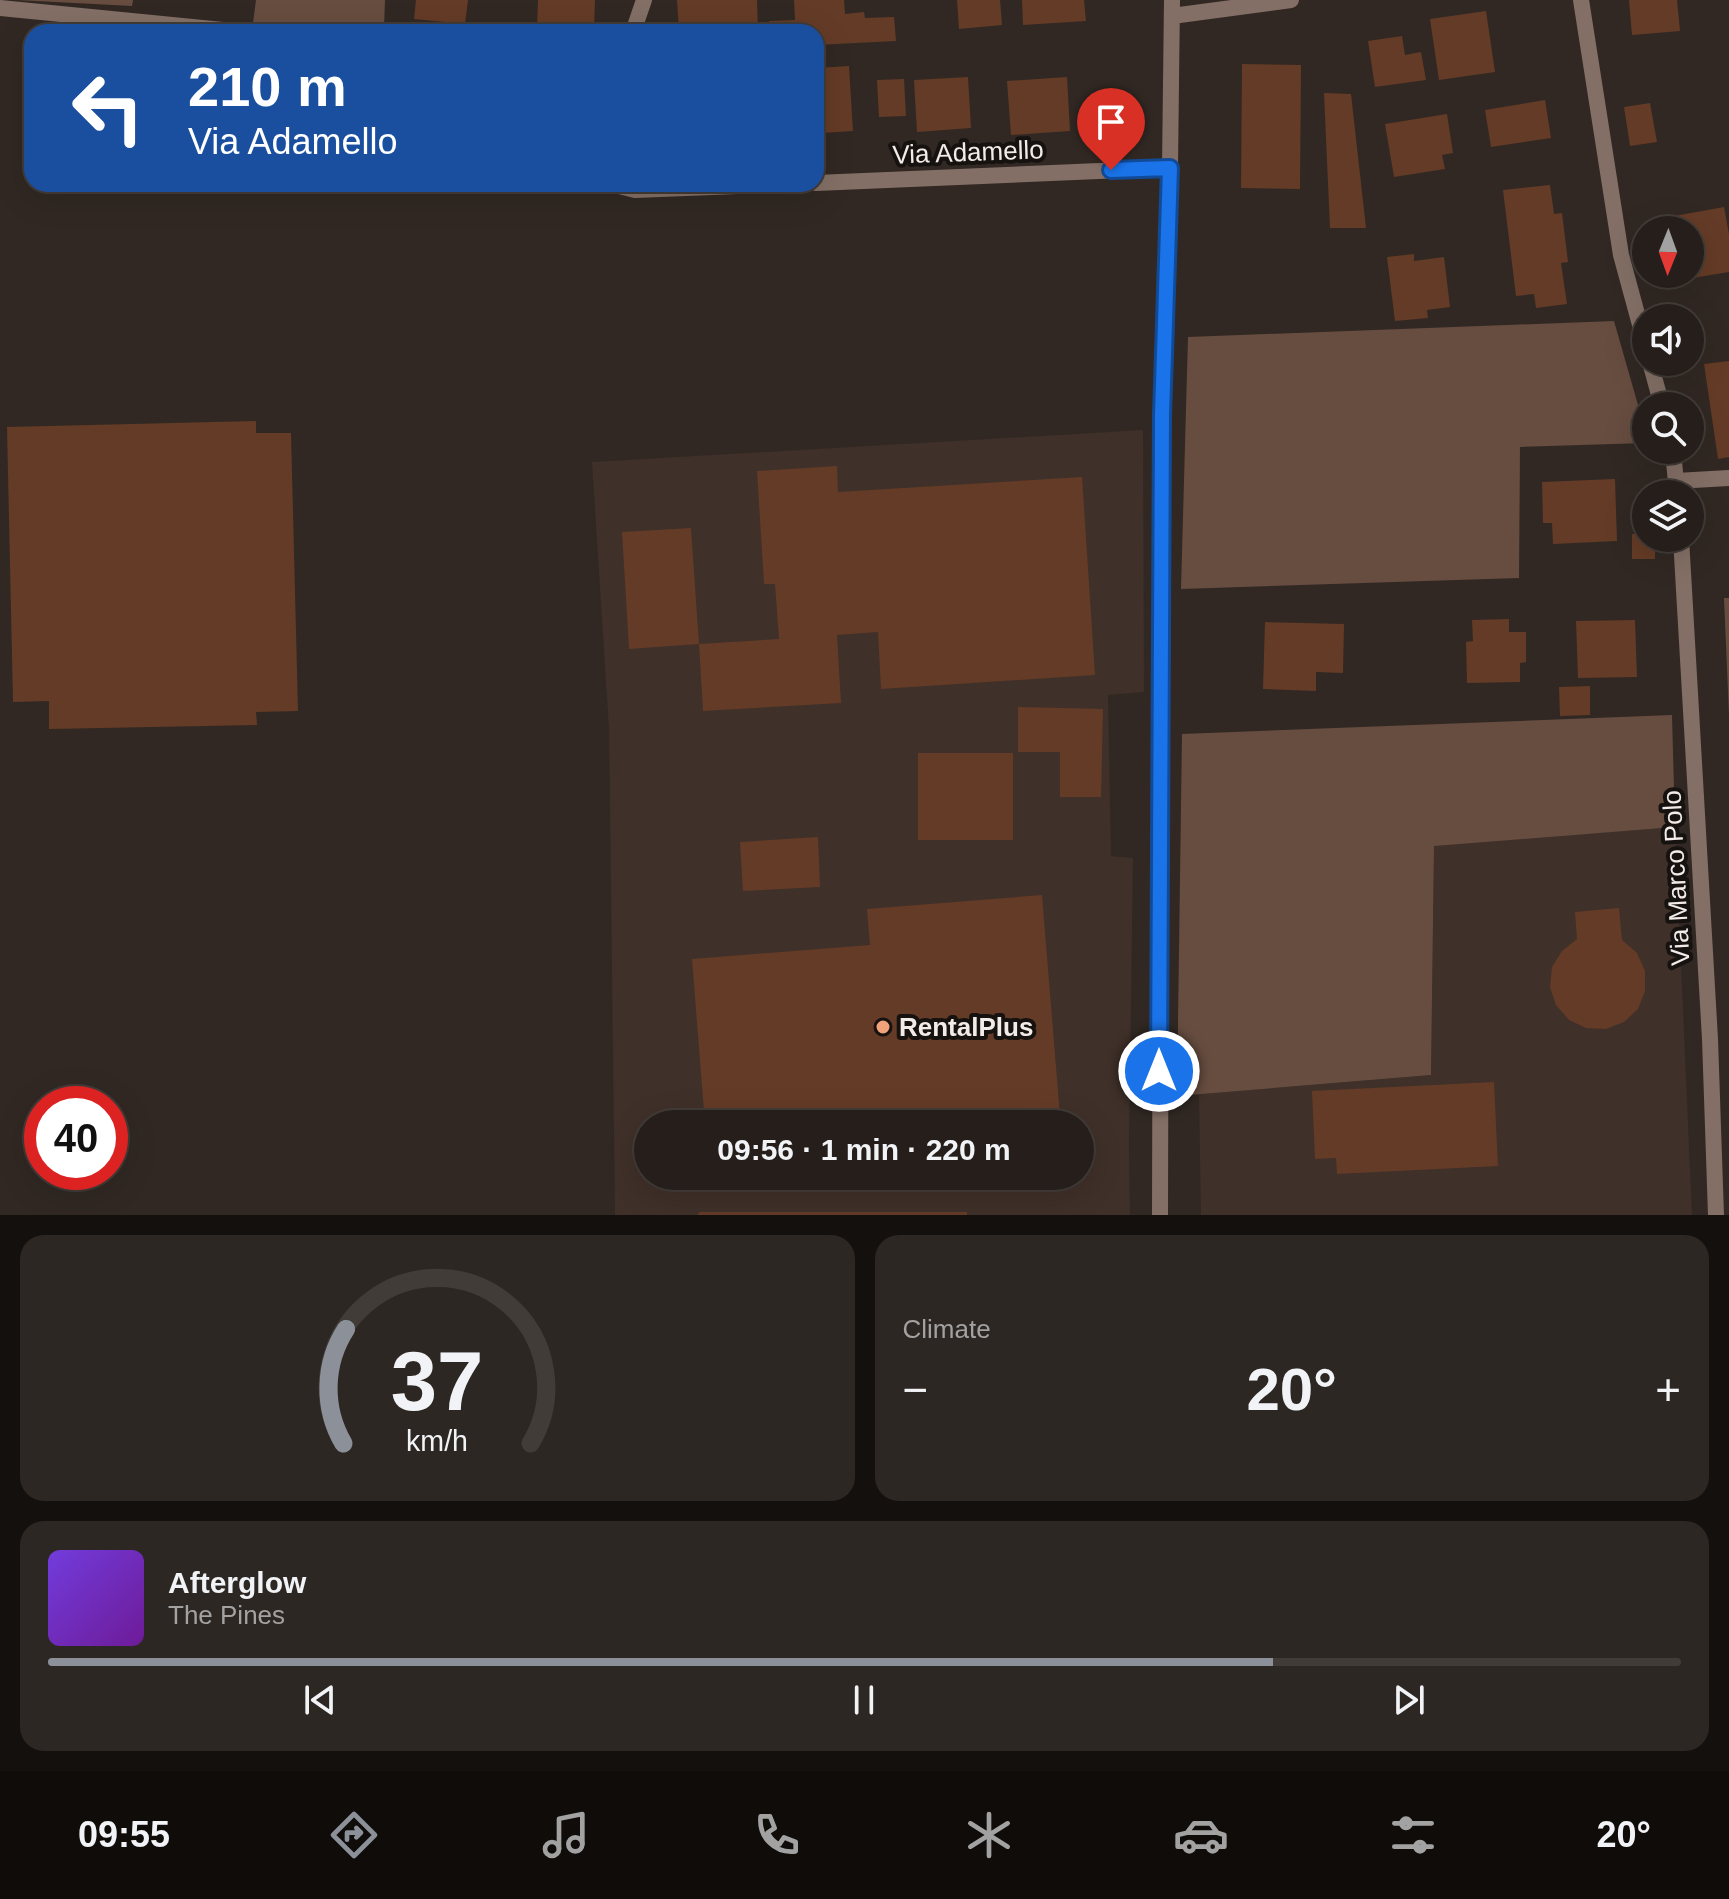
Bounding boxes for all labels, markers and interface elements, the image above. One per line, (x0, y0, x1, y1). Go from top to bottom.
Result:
text: 210 m (188, 55, 347, 118)
icon: left (56, 56, 160, 160)
pin (1077, 88, 1145, 170)
icon: arrive (1089, 100, 1133, 144)
text: Via Adamello (188, 121, 397, 162)
street label: Via Adamello (892, 134, 1044, 170)
north arrow (1632, 216, 1704, 288)
map controls (1632, 216, 1704, 552)
button: sound (1632, 304, 1704, 376)
button: search (1632, 392, 1704, 464)
button: layers (1632, 480, 1704, 552)
street label: Via Marco Polo (1656, 789, 1696, 967)
place label: RentalPlus (899, 1012, 1033, 1042)
marker: RentalPlus (874, 1018, 892, 1036)
position arrow (1117, 1029, 1201, 1113)
speed limit sign: 40 (24, 1086, 128, 1190)
text: 09:56 · 1 min · 220 m (717, 1133, 1011, 1166)
text: Climate (903, 1314, 991, 1344)
text: 37 (391, 1335, 484, 1428)
text: 20° (1246, 1356, 1337, 1423)
text: − (903, 1365, 928, 1414)
text: + (1655, 1365, 1681, 1414)
text: km/h (406, 1425, 468, 1457)
text: Afterglow (168, 1566, 306, 1599)
text: The Pines (168, 1600, 285, 1630)
icon: previous (298, 1678, 342, 1722)
icon: pause (842, 1678, 886, 1722)
icon: next (1387, 1678, 1431, 1722)
icon: directions (326, 1807, 382, 1863)
icon: music (538, 1807, 594, 1863)
icon: phone (749, 1807, 805, 1863)
icon: climate (961, 1807, 1017, 1863)
icon: car (1173, 1807, 1229, 1863)
icon: filters (1385, 1807, 1441, 1863)
text: 09:55 (78, 1814, 170, 1855)
text: 20° (1597, 1814, 1651, 1855)

